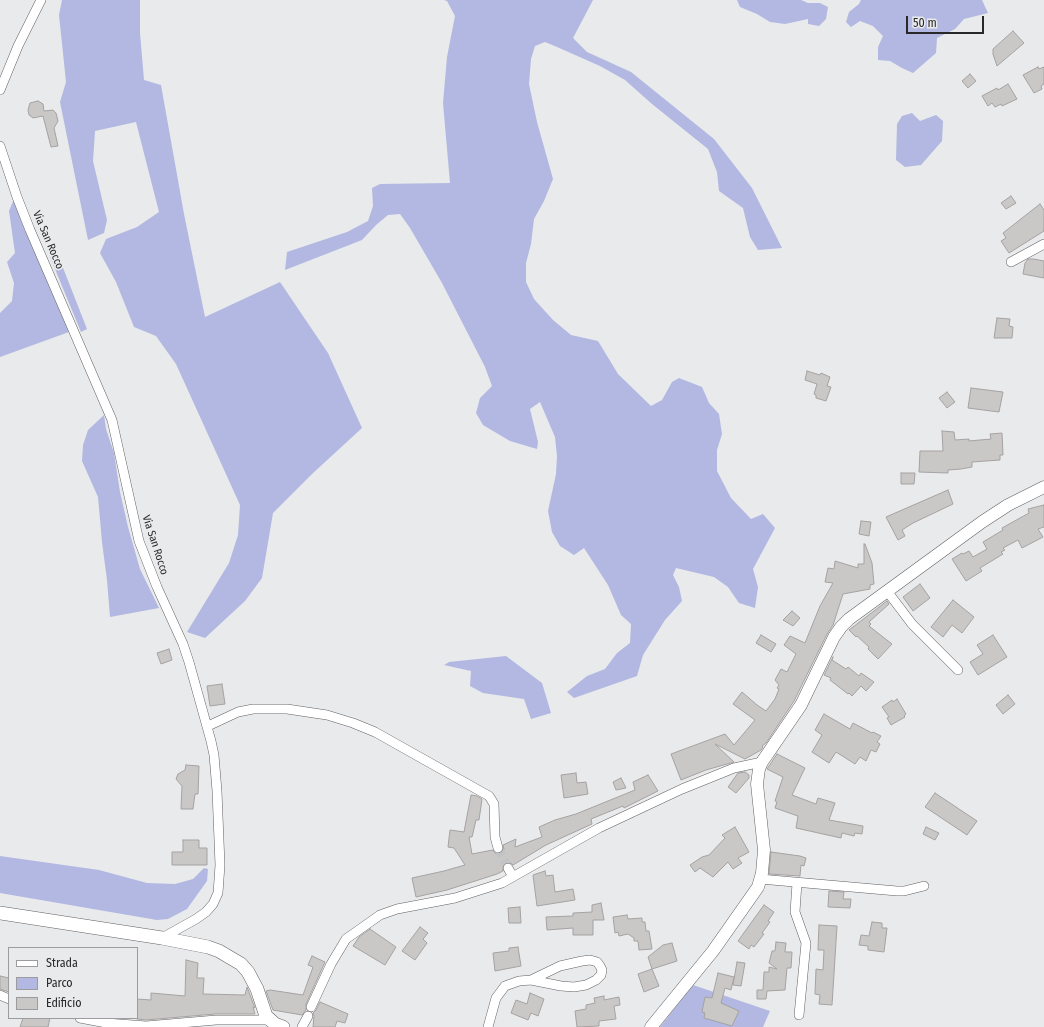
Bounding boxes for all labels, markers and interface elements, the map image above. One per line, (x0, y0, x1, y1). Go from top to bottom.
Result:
scale bar (908, 8, 986, 34)
text: 50 m (913, 16, 937, 30)
street label: Via San Rocco (30, 209, 66, 271)
street label: Via San Rocco (139, 513, 171, 577)
legend (8, 947, 138, 1019)
text: Strada (46, 956, 78, 970)
text: Parco (46, 976, 73, 990)
text: Edificio (46, 996, 82, 1010)

